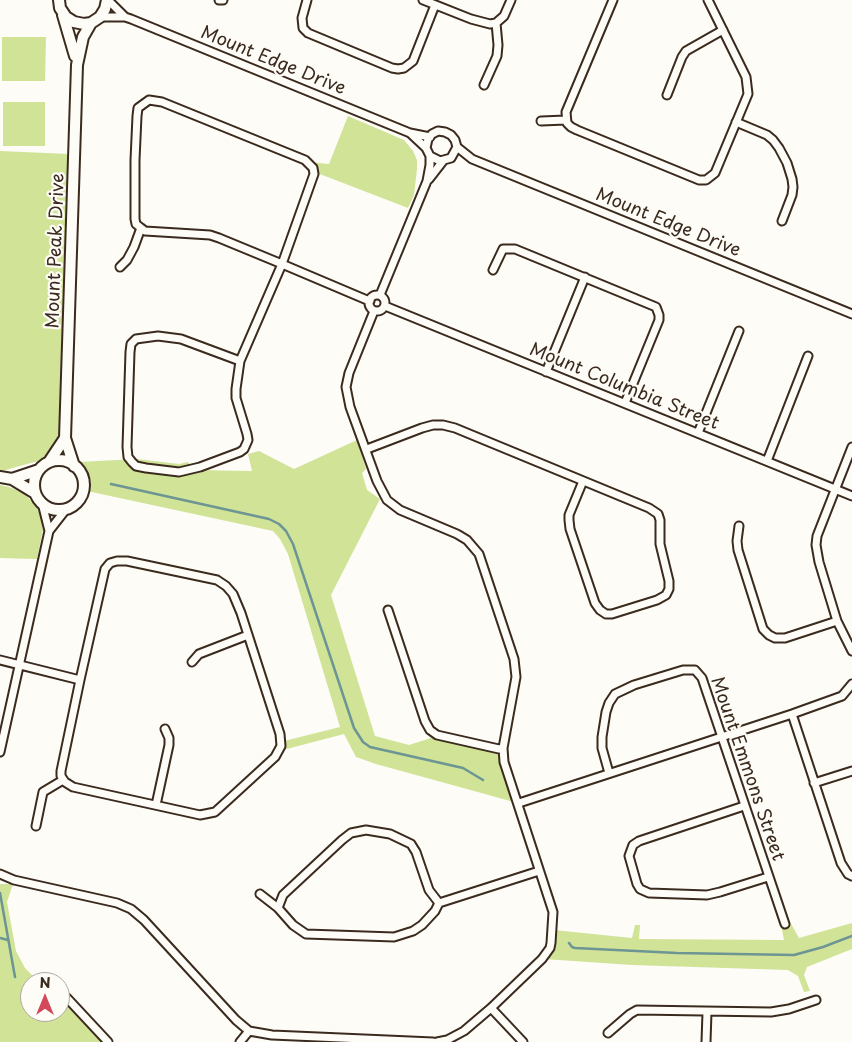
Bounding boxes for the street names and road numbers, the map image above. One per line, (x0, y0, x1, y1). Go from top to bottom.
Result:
street label: Mount Edge Drive (197, 22, 349, 100)
street label: Mount Peak Drive (42, 173, 70, 329)
street label: Mount Edge Drive (592, 184, 744, 262)
street label: Mount Columbia Street (526, 339, 722, 435)
street label: Mount Emmons Street (705, 674, 789, 864)

